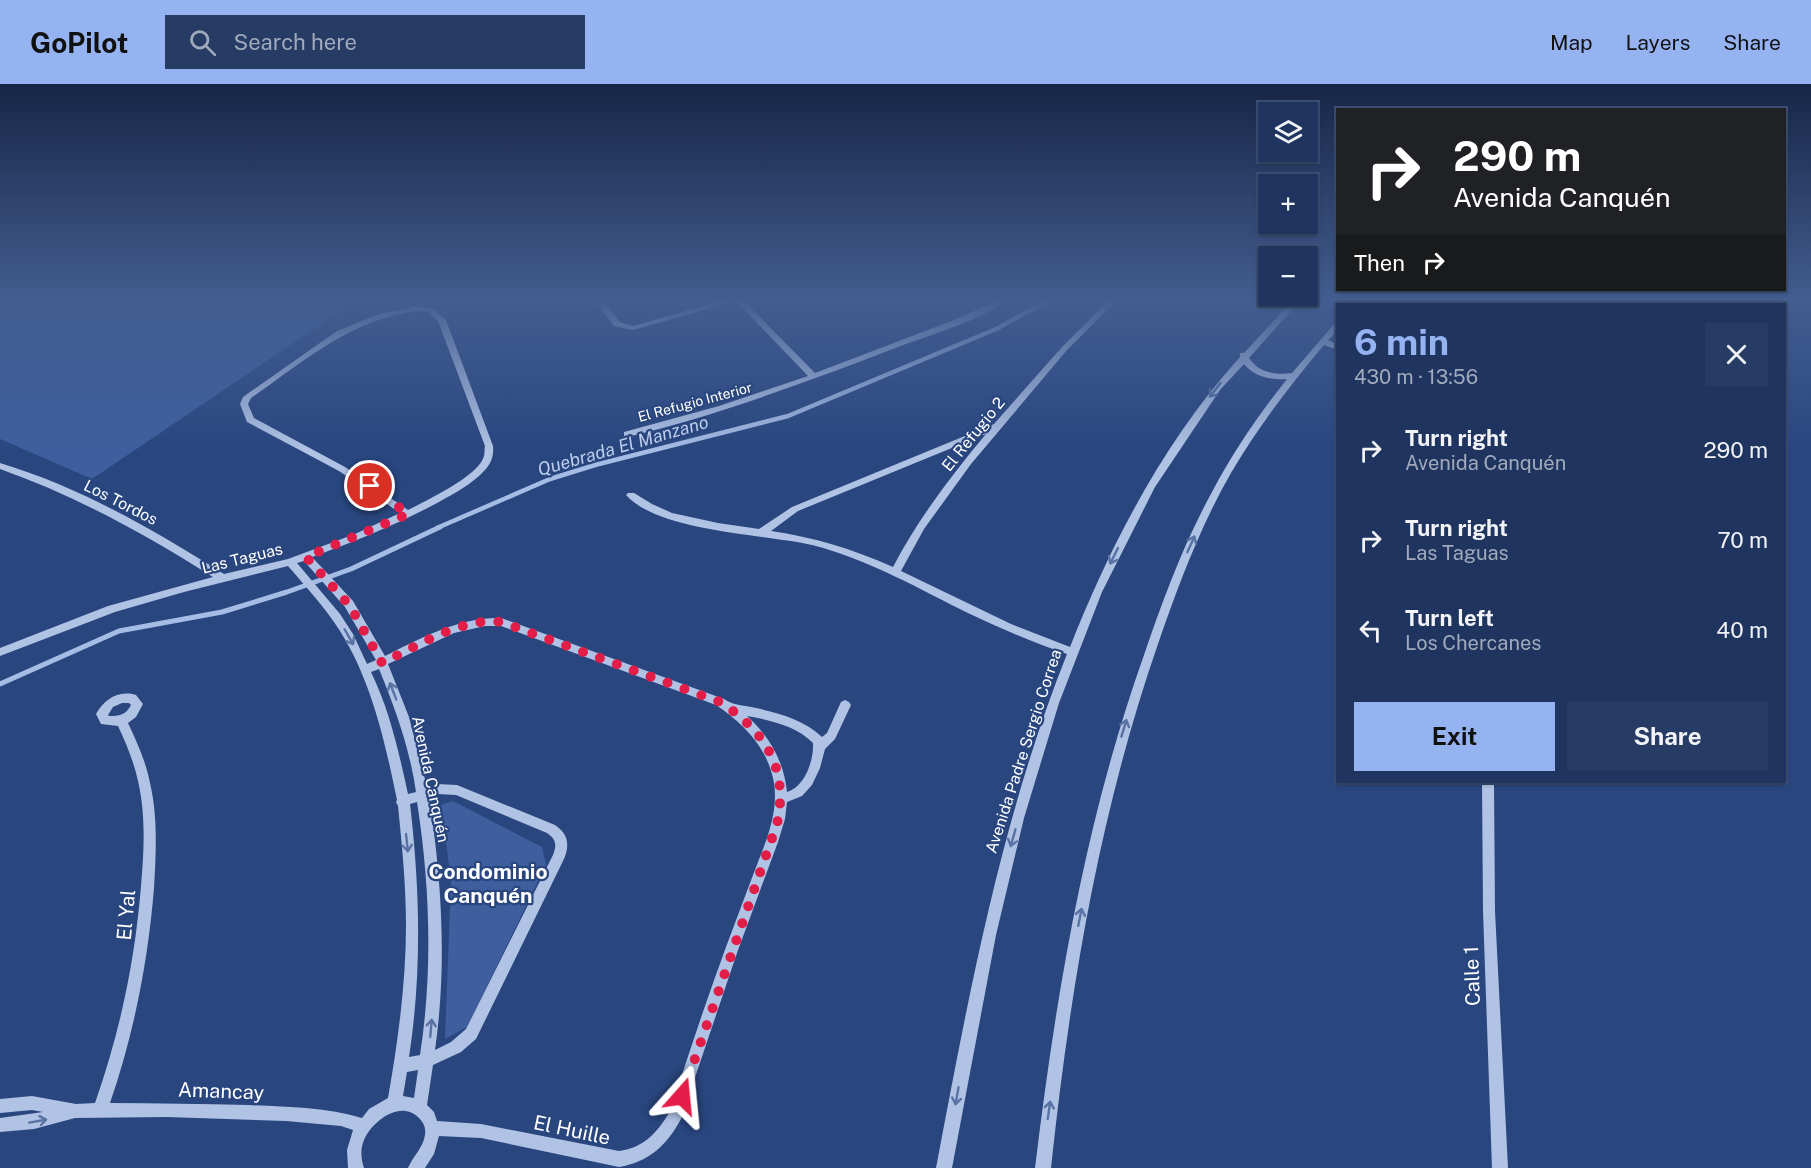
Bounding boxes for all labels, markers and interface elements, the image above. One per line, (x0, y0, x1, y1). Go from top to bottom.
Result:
search box (165, 15, 585, 69)
text: GoPilot (30, 26, 129, 59)
icon: search (186, 26, 219, 59)
text: Search here (234, 29, 357, 55)
text: Map (1550, 30, 1593, 55)
text: Layers (1626, 30, 1690, 55)
text: Share (1723, 30, 1781, 55)
map controls (1258, 102, 1318, 306)
button: layers (1258, 102, 1318, 162)
text: 290 m (1453, 131, 1581, 180)
icon: right (1354, 132, 1432, 210)
button: + (1258, 174, 1318, 234)
text: Avenida Canquén (1453, 181, 1671, 213)
button: − (1258, 246, 1318, 306)
icon: right (1417, 246, 1450, 279)
text: Then (1354, 250, 1405, 276)
text: 6 min (1354, 321, 1449, 363)
button: close (1705, 323, 1768, 386)
text: 430 m · 13:56 (1354, 365, 1478, 389)
street label: El Refugio Interior (636, 379, 754, 425)
one-way arrow (1209, 381, 1222, 397)
street label: El Refugio 2 (938, 394, 1009, 475)
water label: Quebrada El Manzano (535, 411, 711, 480)
text: Turn right (1405, 425, 1508, 451)
icon: right (1354, 434, 1387, 467)
text: 290 m (1703, 437, 1768, 463)
text: Avenida Canquén (1405, 451, 1566, 475)
pin (344, 460, 395, 511)
icon: arrive (353, 469, 386, 502)
street label: Los Tordos (81, 476, 161, 529)
text: Turn right (1405, 515, 1508, 541)
icon: right (1354, 524, 1387, 557)
text: 70 m (1717, 527, 1768, 553)
one-way arrow (1186, 536, 1197, 554)
street label: Las Taguas (200, 539, 285, 578)
text: Las Taguas (1405, 541, 1509, 565)
one-way arrow (1108, 547, 1120, 565)
text: Turn left (1405, 605, 1494, 631)
icon: left (1354, 614, 1387, 647)
text: 40 m (1716, 617, 1768, 643)
one-way arrow (343, 628, 355, 645)
text: Los Chercanes (1405, 631, 1541, 655)
street label: Avenida Padre Sergio Correa (982, 647, 1065, 855)
one-way arrow (387, 682, 398, 701)
button: Exit (1354, 702, 1555, 771)
button: Share (1567, 702, 1768, 771)
street label: Avenida Canquén (408, 714, 453, 844)
one-way arrow (1119, 719, 1130, 738)
one-way arrow (1007, 828, 1018, 847)
one-way arrow (402, 833, 413, 853)
district label: Condominio Canquén (428, 859, 548, 908)
street label: El Yal (112, 889, 140, 941)
one-way arrow (1075, 908, 1086, 928)
street label: Calle 1 (1459, 945, 1485, 1007)
one-way arrow (426, 1018, 437, 1038)
position arrow (650, 1064, 714, 1128)
street label: Amancay (177, 1078, 265, 1105)
one-way arrow (951, 1086, 962, 1105)
one-way arrow (1044, 1100, 1055, 1120)
street label: El Huille (531, 1110, 613, 1150)
one-way arrow (28, 1115, 48, 1126)

